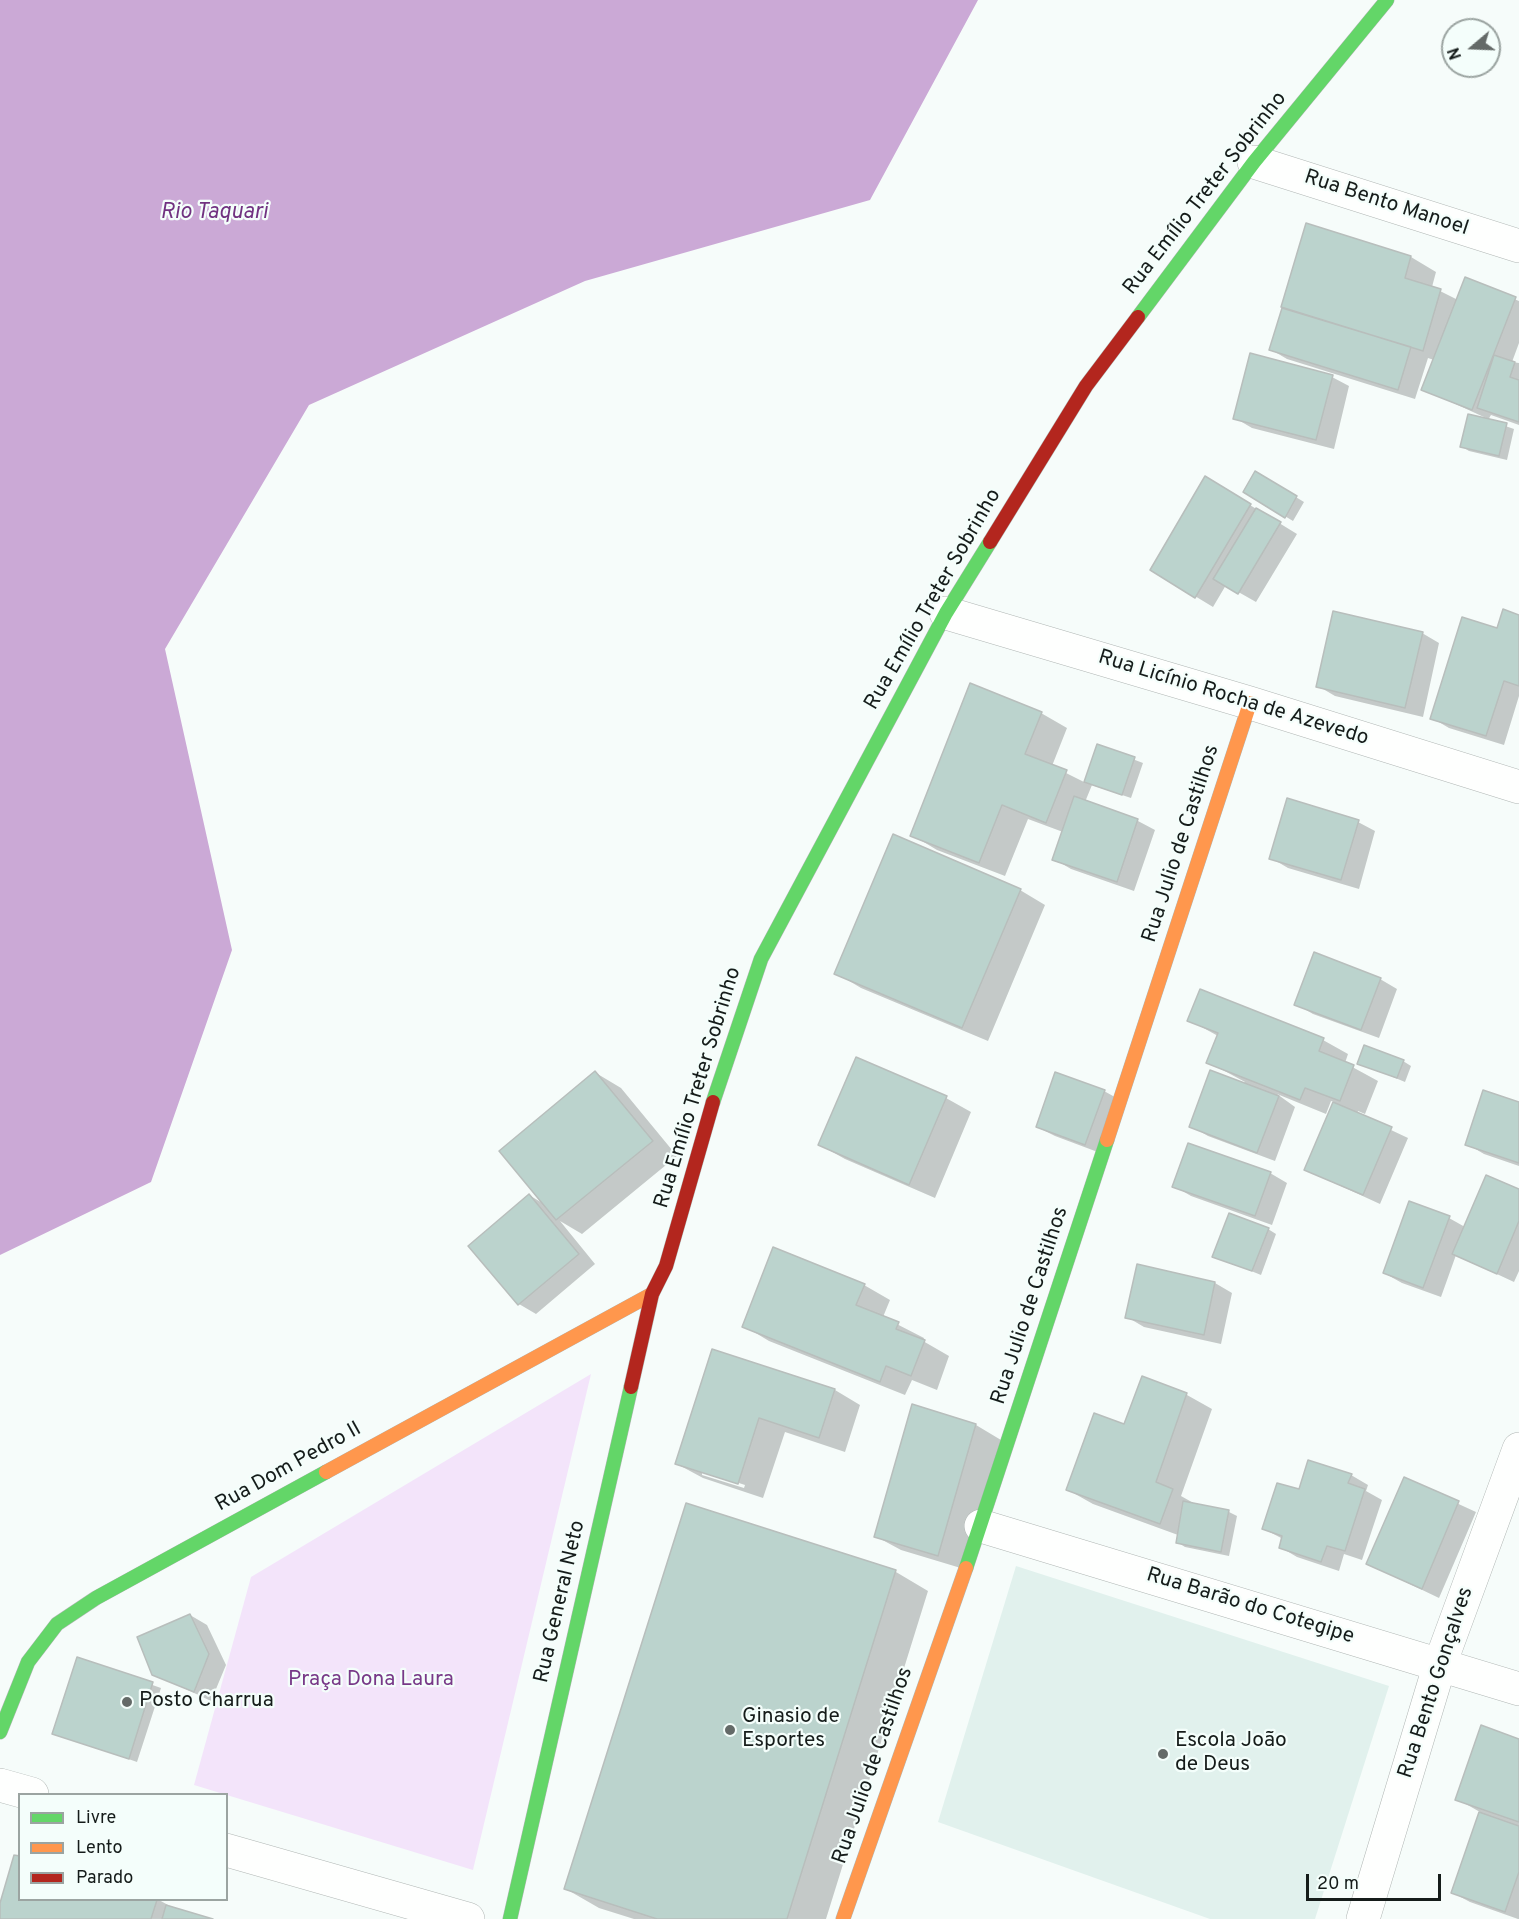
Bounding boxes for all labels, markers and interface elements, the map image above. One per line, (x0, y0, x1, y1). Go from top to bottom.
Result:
north arrow (1441, 18, 1501, 78)
text: N (1445, 45, 1467, 62)
street label: Rua Emílio Treter Sobrinho (1119, 87, 1293, 301)
street label: Rua Bento Manoel (1301, 166, 1471, 242)
water label: Rio Taquari (160, 201, 268, 227)
street label: Rua Emílio Treter Sobrinho (860, 485, 1008, 715)
street label: Rua Licínio Rocha de Azevedo (1095, 646, 1371, 752)
street label: Rua Julio de Castilhos (1138, 742, 1226, 946)
street label: Rua Emílio Treter Sobrinho (650, 964, 748, 1212)
street label: Rua Julio de Castilhos (987, 1204, 1075, 1408)
street label: Rua Dom Pedro II (212, 1417, 366, 1519)
street label: Rua General Neto (530, 1518, 592, 1686)
street label: Rua Barão do Cotegipe (1143, 1563, 1357, 1651)
street label: Rua Bento Gonçalves (1394, 1584, 1480, 1782)
street label: Rua Julio de Castilhos (828, 1664, 920, 1868)
park label: Praça Dona Laura (288, 1668, 454, 1694)
place label: Posto Charrua (139, 1689, 274, 1715)
marker: Posto Charrua (120, 1695, 134, 1709)
place label: Ginasio de Esportes (742, 1705, 840, 1755)
marker: Ginasio de Esportes (723, 1723, 737, 1737)
place label: Escola João de Deus (1175, 1729, 1287, 1779)
marker: Escola João de Deus (1156, 1747, 1170, 1761)
legend (18, 1793, 228, 1901)
text: Livre (76, 1807, 116, 1830)
text: Lento (76, 1837, 122, 1860)
scale bar (1309, 1862, 1444, 1900)
text: Parado (76, 1867, 133, 1890)
text: 20 m (1317, 1873, 1359, 1896)

